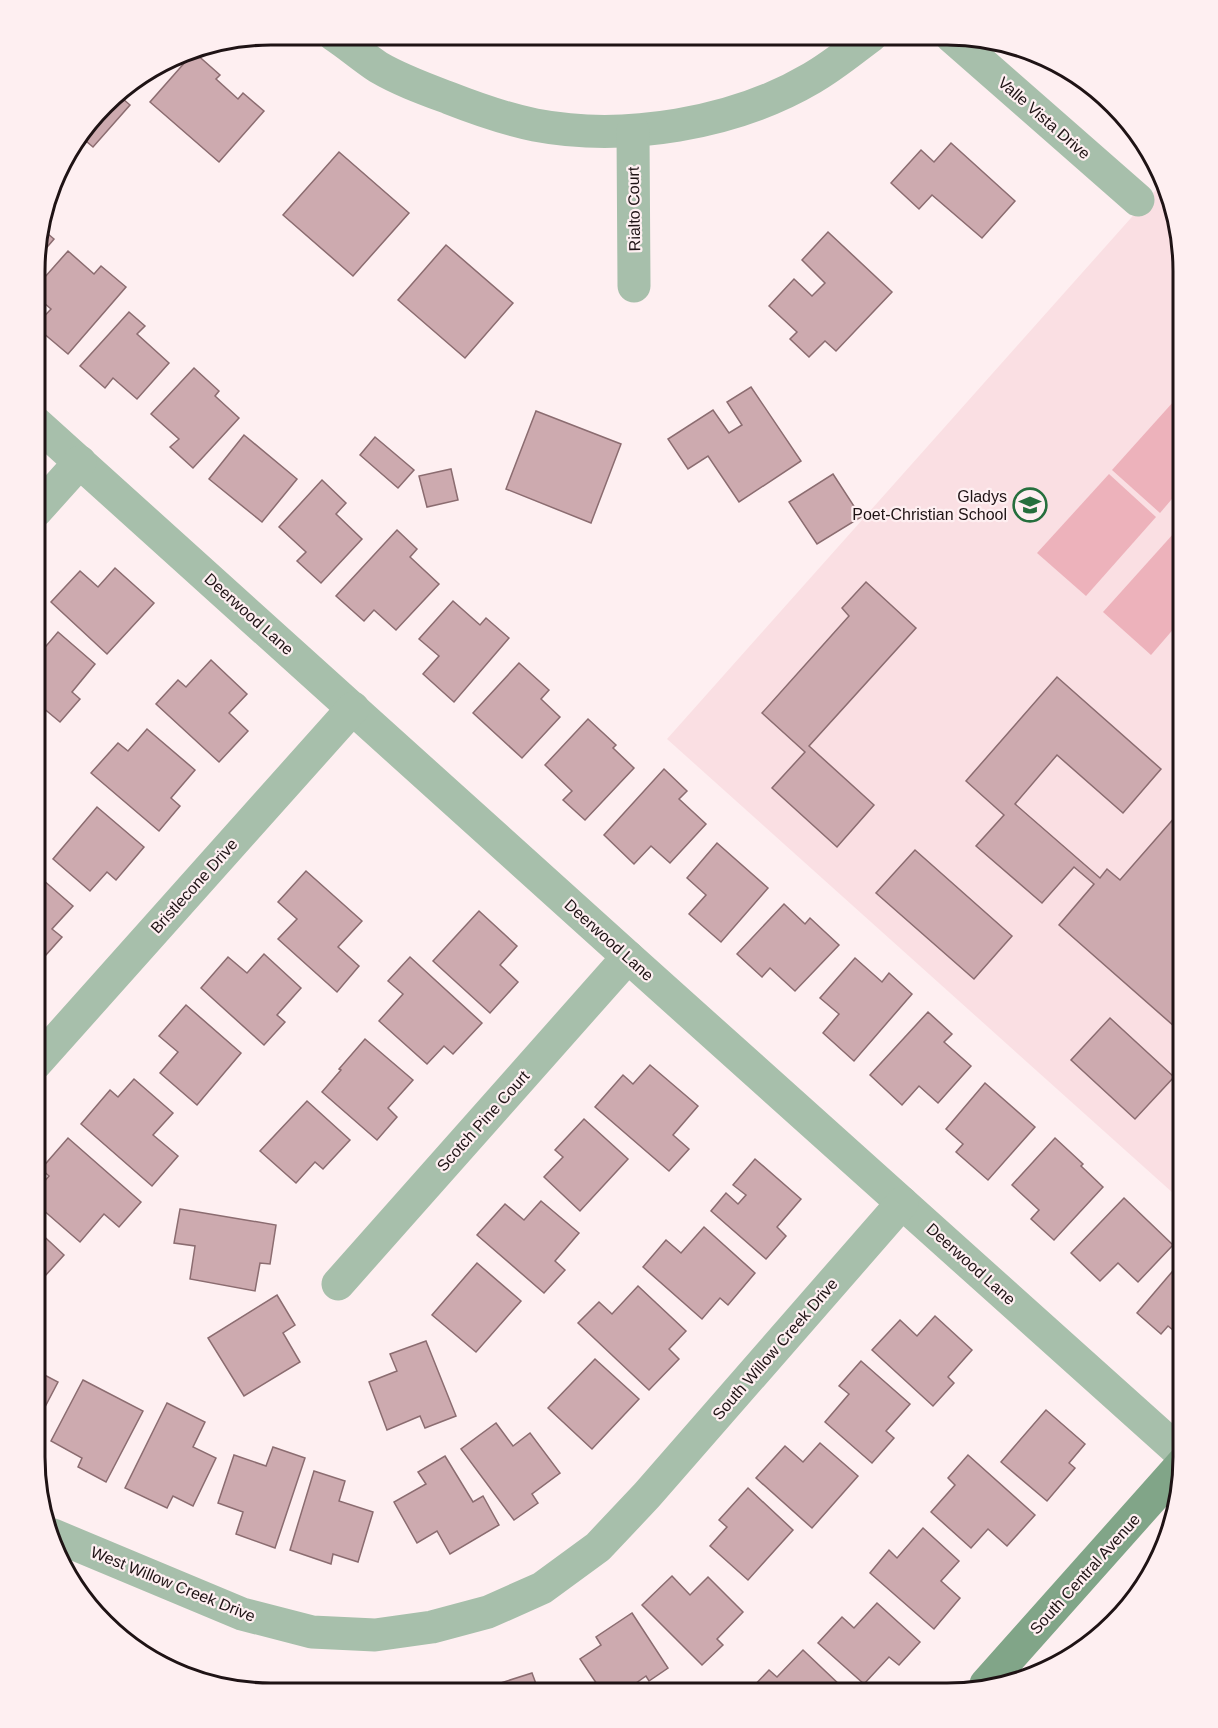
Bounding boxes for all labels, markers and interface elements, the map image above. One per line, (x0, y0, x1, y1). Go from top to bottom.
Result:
street label: Valle Vista Drive (995, 74, 1093, 162)
street label: Rialto Court (625, 166, 643, 251)
school or university icon: Gladys Poet-Christian School (1012, 487, 1048, 523)
place label: Gladys Poet-Christian School (852, 488, 1007, 523)
street label: Deerwood Lane (201, 570, 297, 658)
street label: Bristlecone Drive (147, 835, 241, 937)
street label: Deerwood Lane (561, 896, 657, 984)
street label: Scotch Pine Court (434, 1067, 533, 1175)
street label: Deerwood Lane (923, 1220, 1019, 1308)
street label: South Willow Creek Drive (709, 1275, 841, 1423)
street label: South Central Avenue (1027, 1511, 1143, 1637)
street label: West Willow Creek Drive (88, 1543, 258, 1625)

